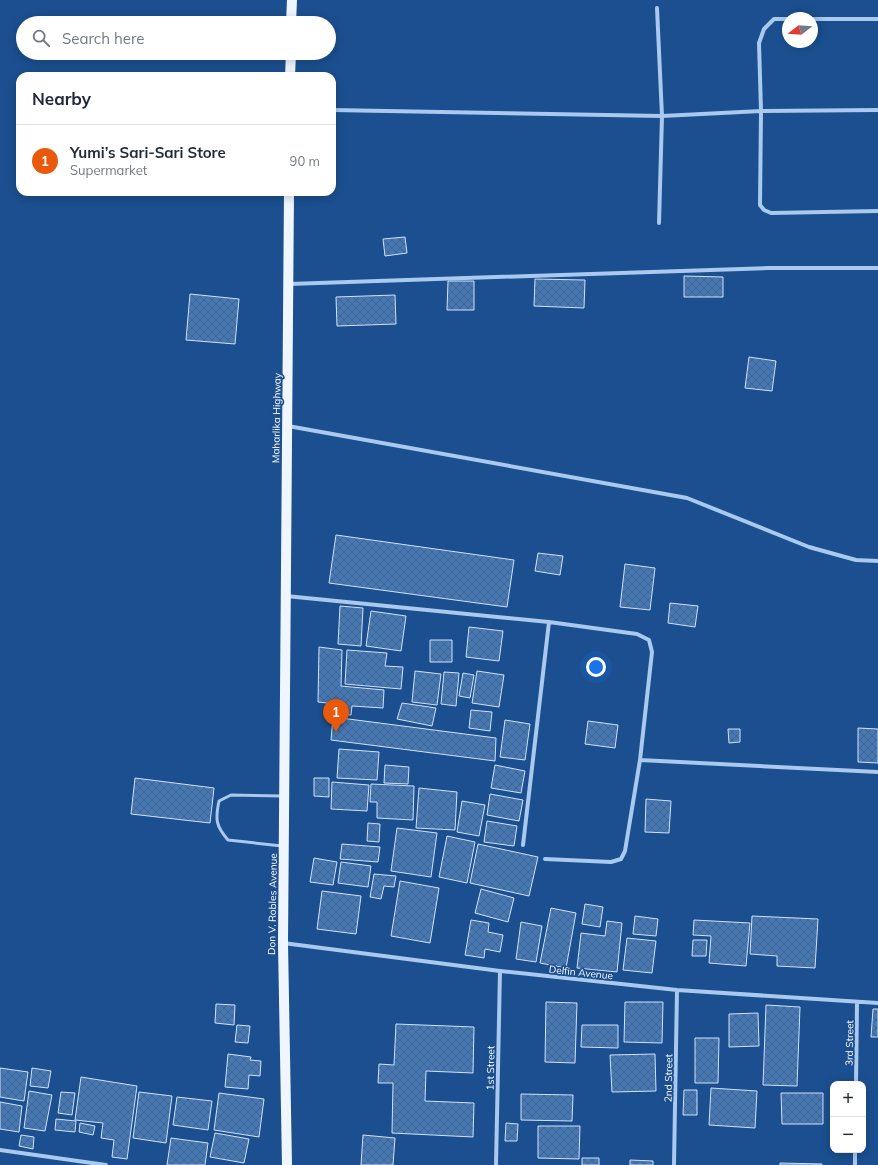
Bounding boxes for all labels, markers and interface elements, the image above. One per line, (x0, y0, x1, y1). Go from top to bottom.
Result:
north arrow (782, 12, 818, 48)
search box (16, 16, 336, 60)
icon: search (30, 27, 52, 49)
text: Search here (62, 29, 144, 48)
text: Nearby (32, 88, 91, 109)
text: Yumi’s Sari-Sari Store (70, 143, 226, 162)
text: 1 (41, 153, 49, 169)
text: 90 m (290, 153, 320, 169)
text: Supermarket (70, 162, 147, 178)
street label: Maharlika Highway (269, 372, 284, 463)
your location (586, 657, 606, 677)
pin: 1 (323, 699, 349, 732)
street label: Don V. Robles Avenue (265, 853, 280, 955)
street label: Delfin Avenue (548, 963, 614, 982)
street label: 3rd Street (843, 1019, 856, 1066)
street label: 1st Street (484, 1045, 497, 1090)
street label: 2nd Street (662, 1053, 675, 1102)
map controls (830, 1081, 866, 1153)
button: + (830, 1081, 866, 1117)
button: − (830, 1117, 866, 1153)

